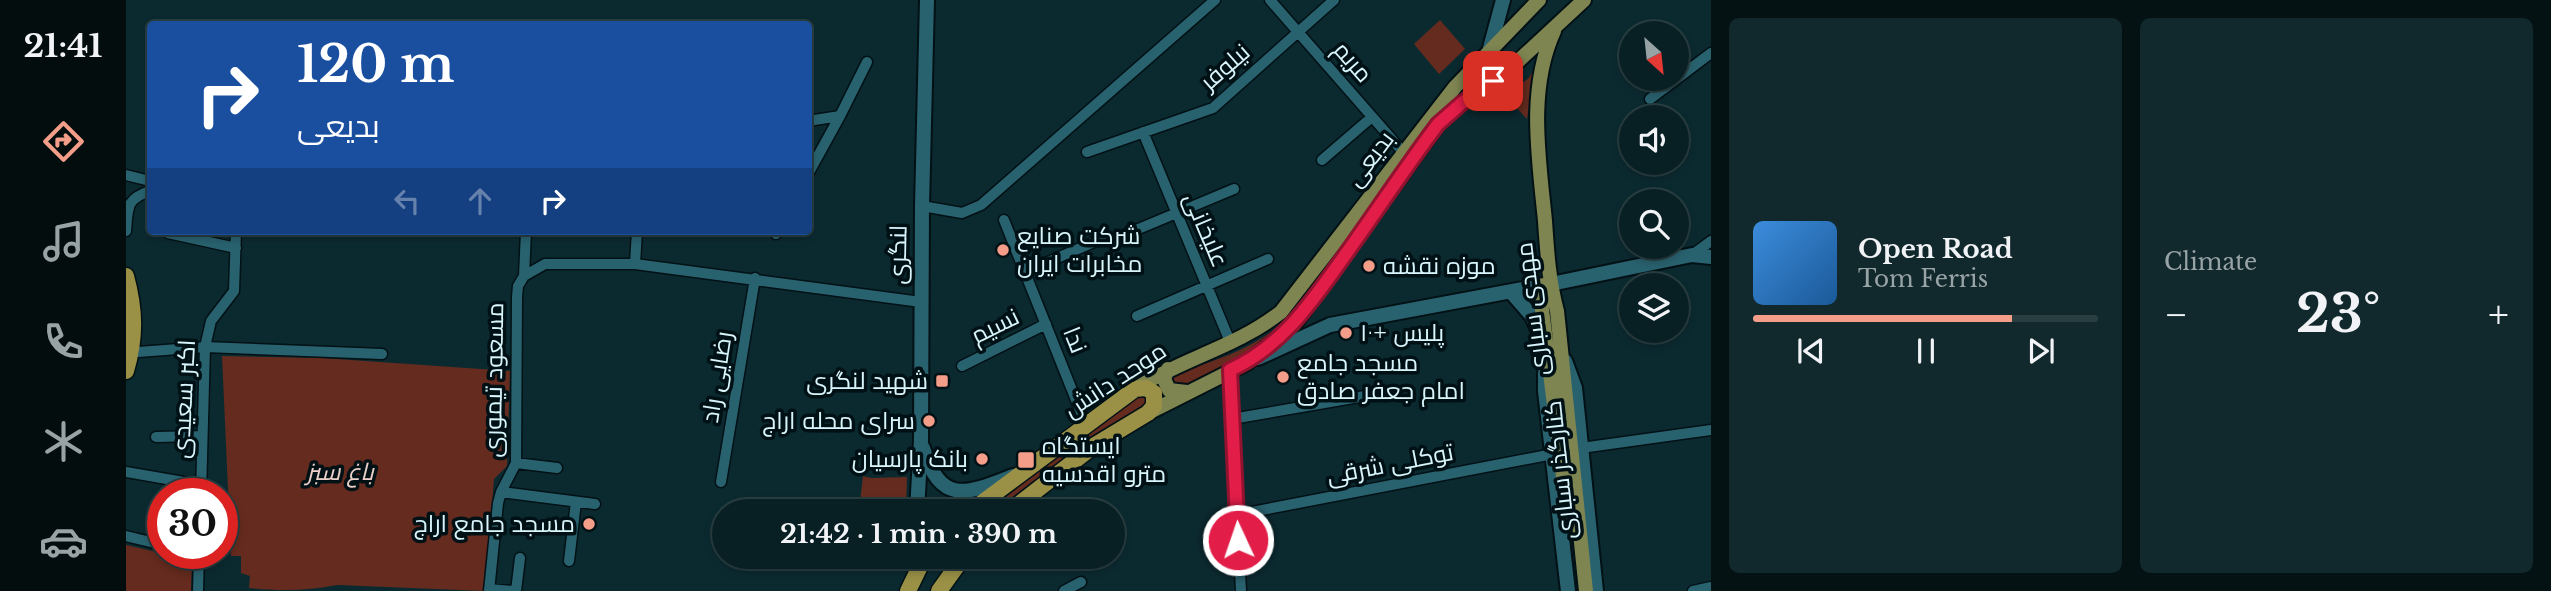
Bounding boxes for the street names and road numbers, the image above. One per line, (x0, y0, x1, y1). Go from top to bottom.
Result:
street label: مریم (1326, 35, 1379, 89)
street label: نیلوفر (1192, 37, 1255, 97)
street label: بدیعی (1339, 125, 1400, 192)
street label: علیخانی (1178, 188, 1235, 271)
street label: لنگری (882, 225, 913, 285)
street label: مهدی سباری (1509, 241, 1554, 377)
street label: مسعود تیموری (478, 302, 509, 458)
street label: نسیم (966, 302, 1024, 351)
street label: ندا (1057, 322, 1094, 357)
street label: رضایی راد (695, 329, 738, 425)
street label: موحد دانش (1058, 336, 1172, 424)
street label: اکبر سعیدی (166, 339, 201, 459)
street label: کنارگذر سباری (1538, 399, 1581, 541)
street label: توکلی شرقی (1324, 437, 1456, 490)

